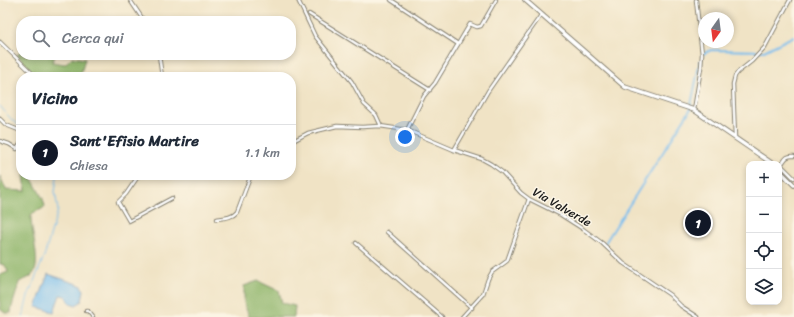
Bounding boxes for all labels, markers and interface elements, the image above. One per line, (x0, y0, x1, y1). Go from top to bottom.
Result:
north arrow (698, 12, 734, 48)
search box (16, 16, 296, 60)
text: Cerca qui (62, 25, 124, 51)
icon: search (30, 27, 52, 49)
text: Vicino (32, 83, 78, 113)
your location (395, 127, 415, 147)
text: Sant'Efisio Martire (70, 128, 199, 154)
text: 1 (42, 141, 48, 164)
text: 1.1 km (245, 141, 280, 164)
text: Chiesa (70, 154, 108, 177)
map controls (746, 161, 782, 305)
button: + (746, 161, 782, 197)
street label: Via Valverde (528, 181, 596, 233)
button: − (746, 197, 782, 233)
pin: 1 (685, 208, 711, 238)
button: locate (746, 233, 782, 269)
button: layers (746, 269, 782, 305)

